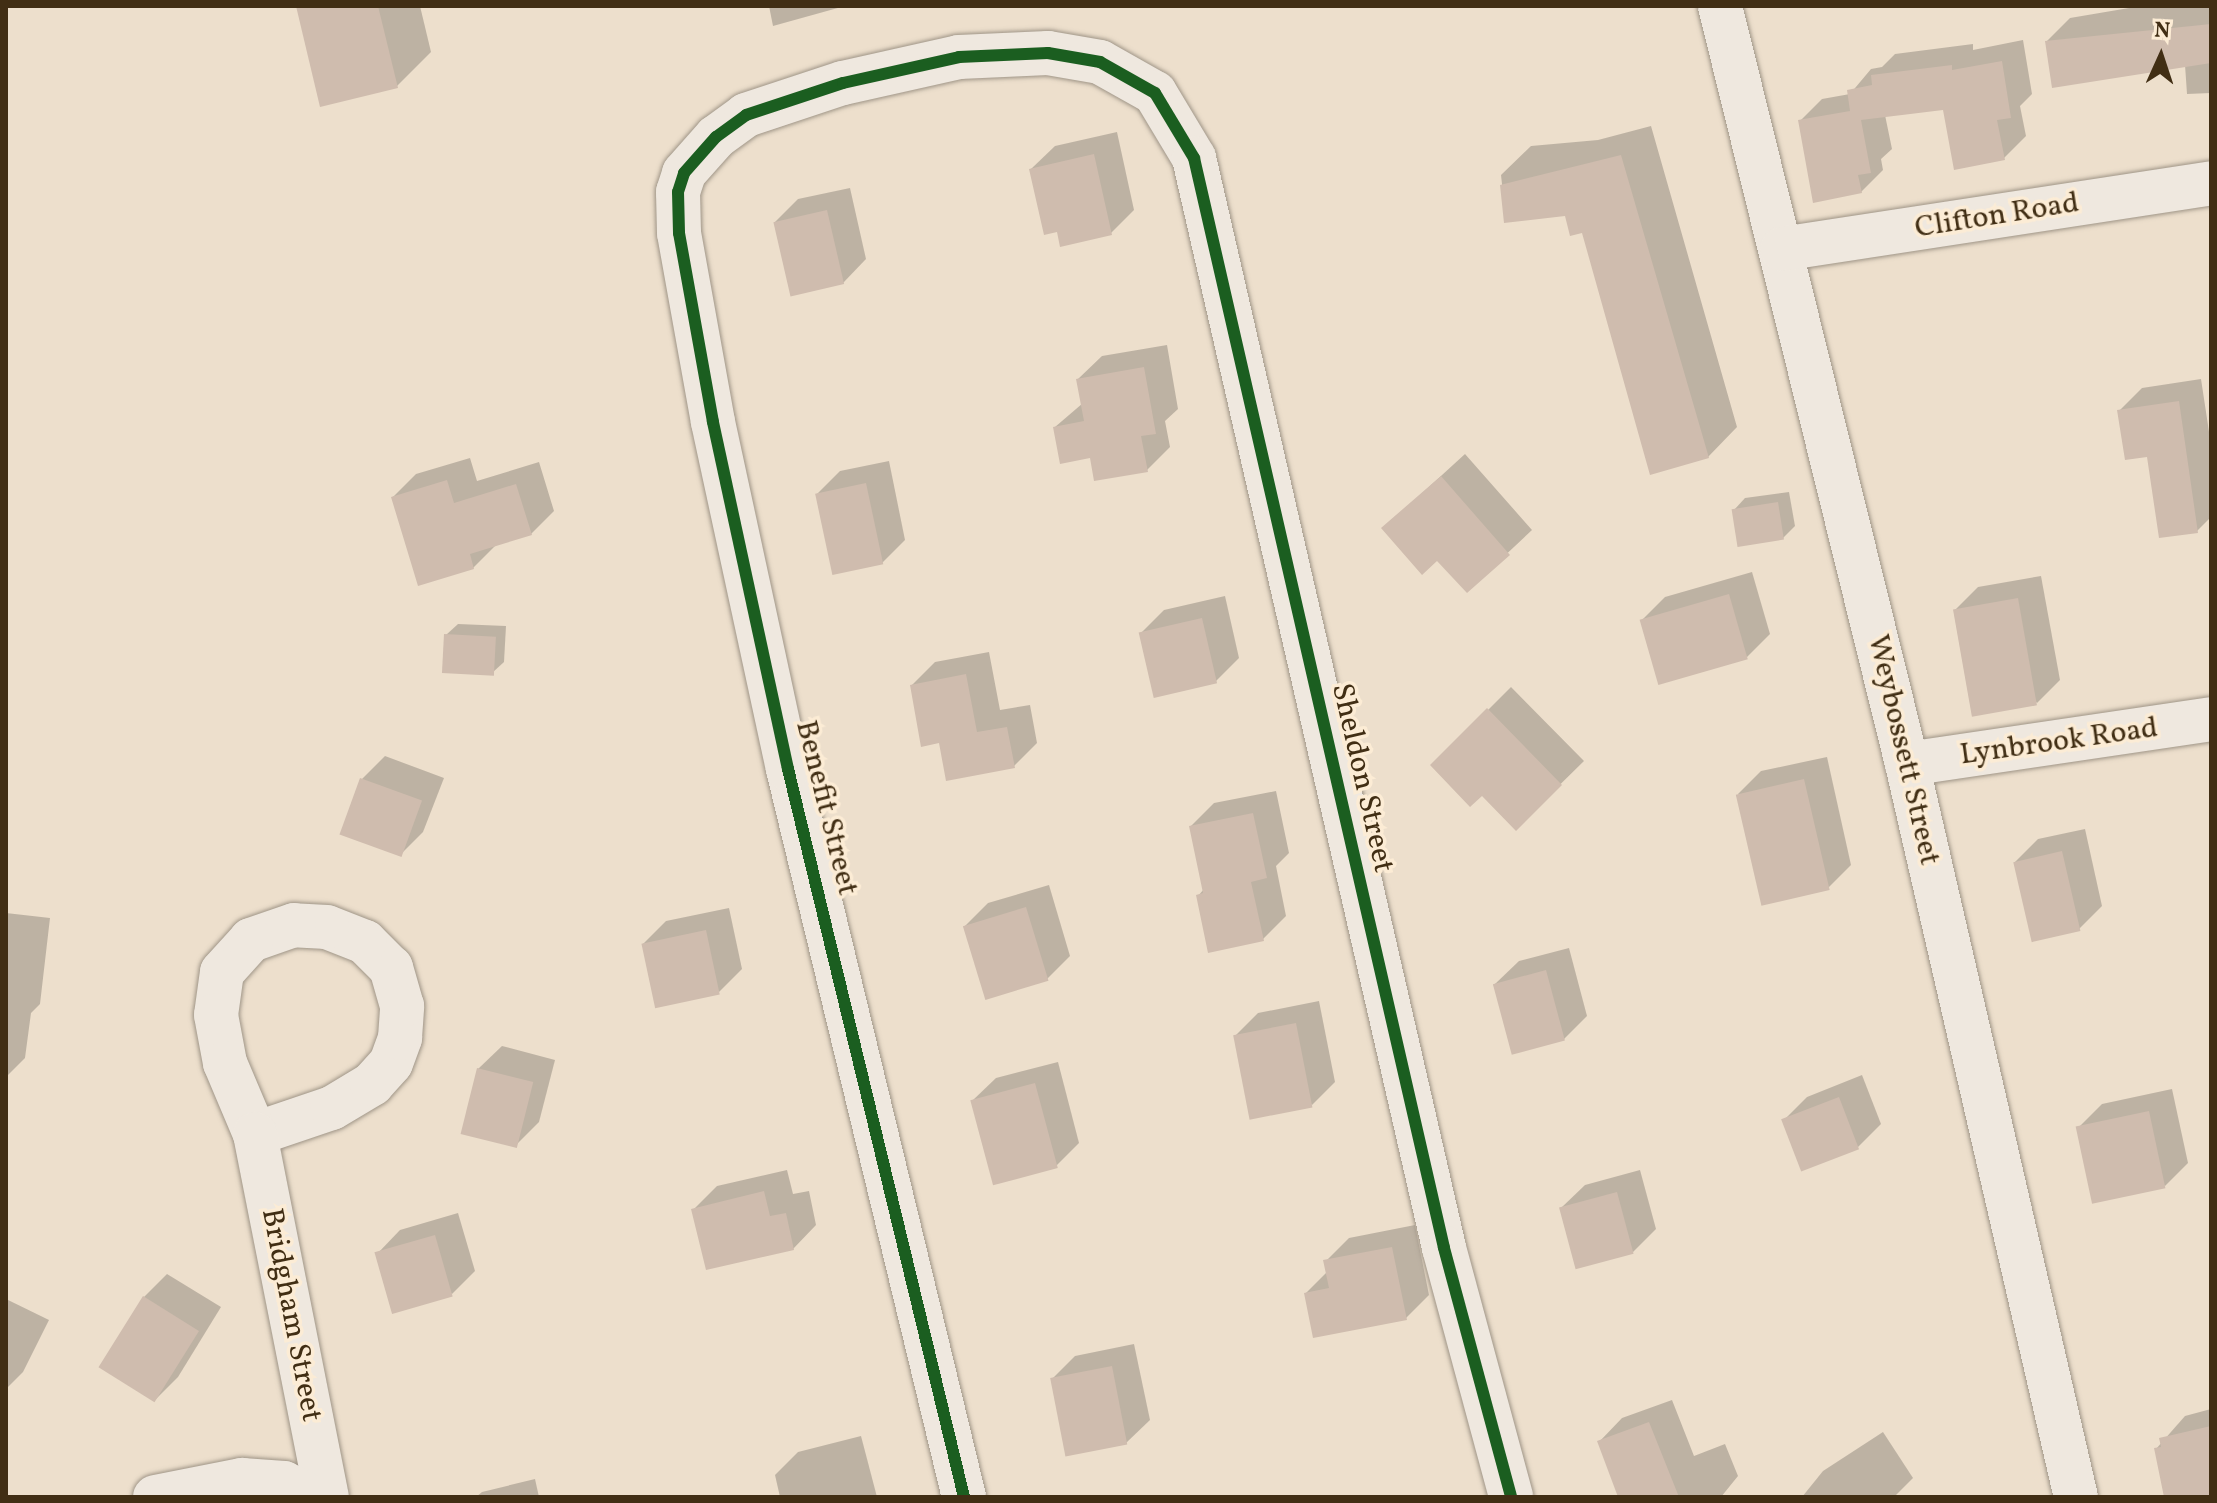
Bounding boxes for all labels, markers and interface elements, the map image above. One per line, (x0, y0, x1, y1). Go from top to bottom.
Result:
north arrow (2121, 16, 2201, 96)
text: N (2153, 16, 2171, 47)
street label: Clifton Road (1912, 185, 2082, 247)
street label: Weybossett Street (1859, 631, 1947, 869)
street label: Sheldon Street (1323, 680, 1401, 876)
street label: Lynbrook Road (1958, 710, 2160, 774)
street label: Benefit Street (787, 717, 865, 899)
street label: Bridgham Street (253, 1205, 329, 1425)

